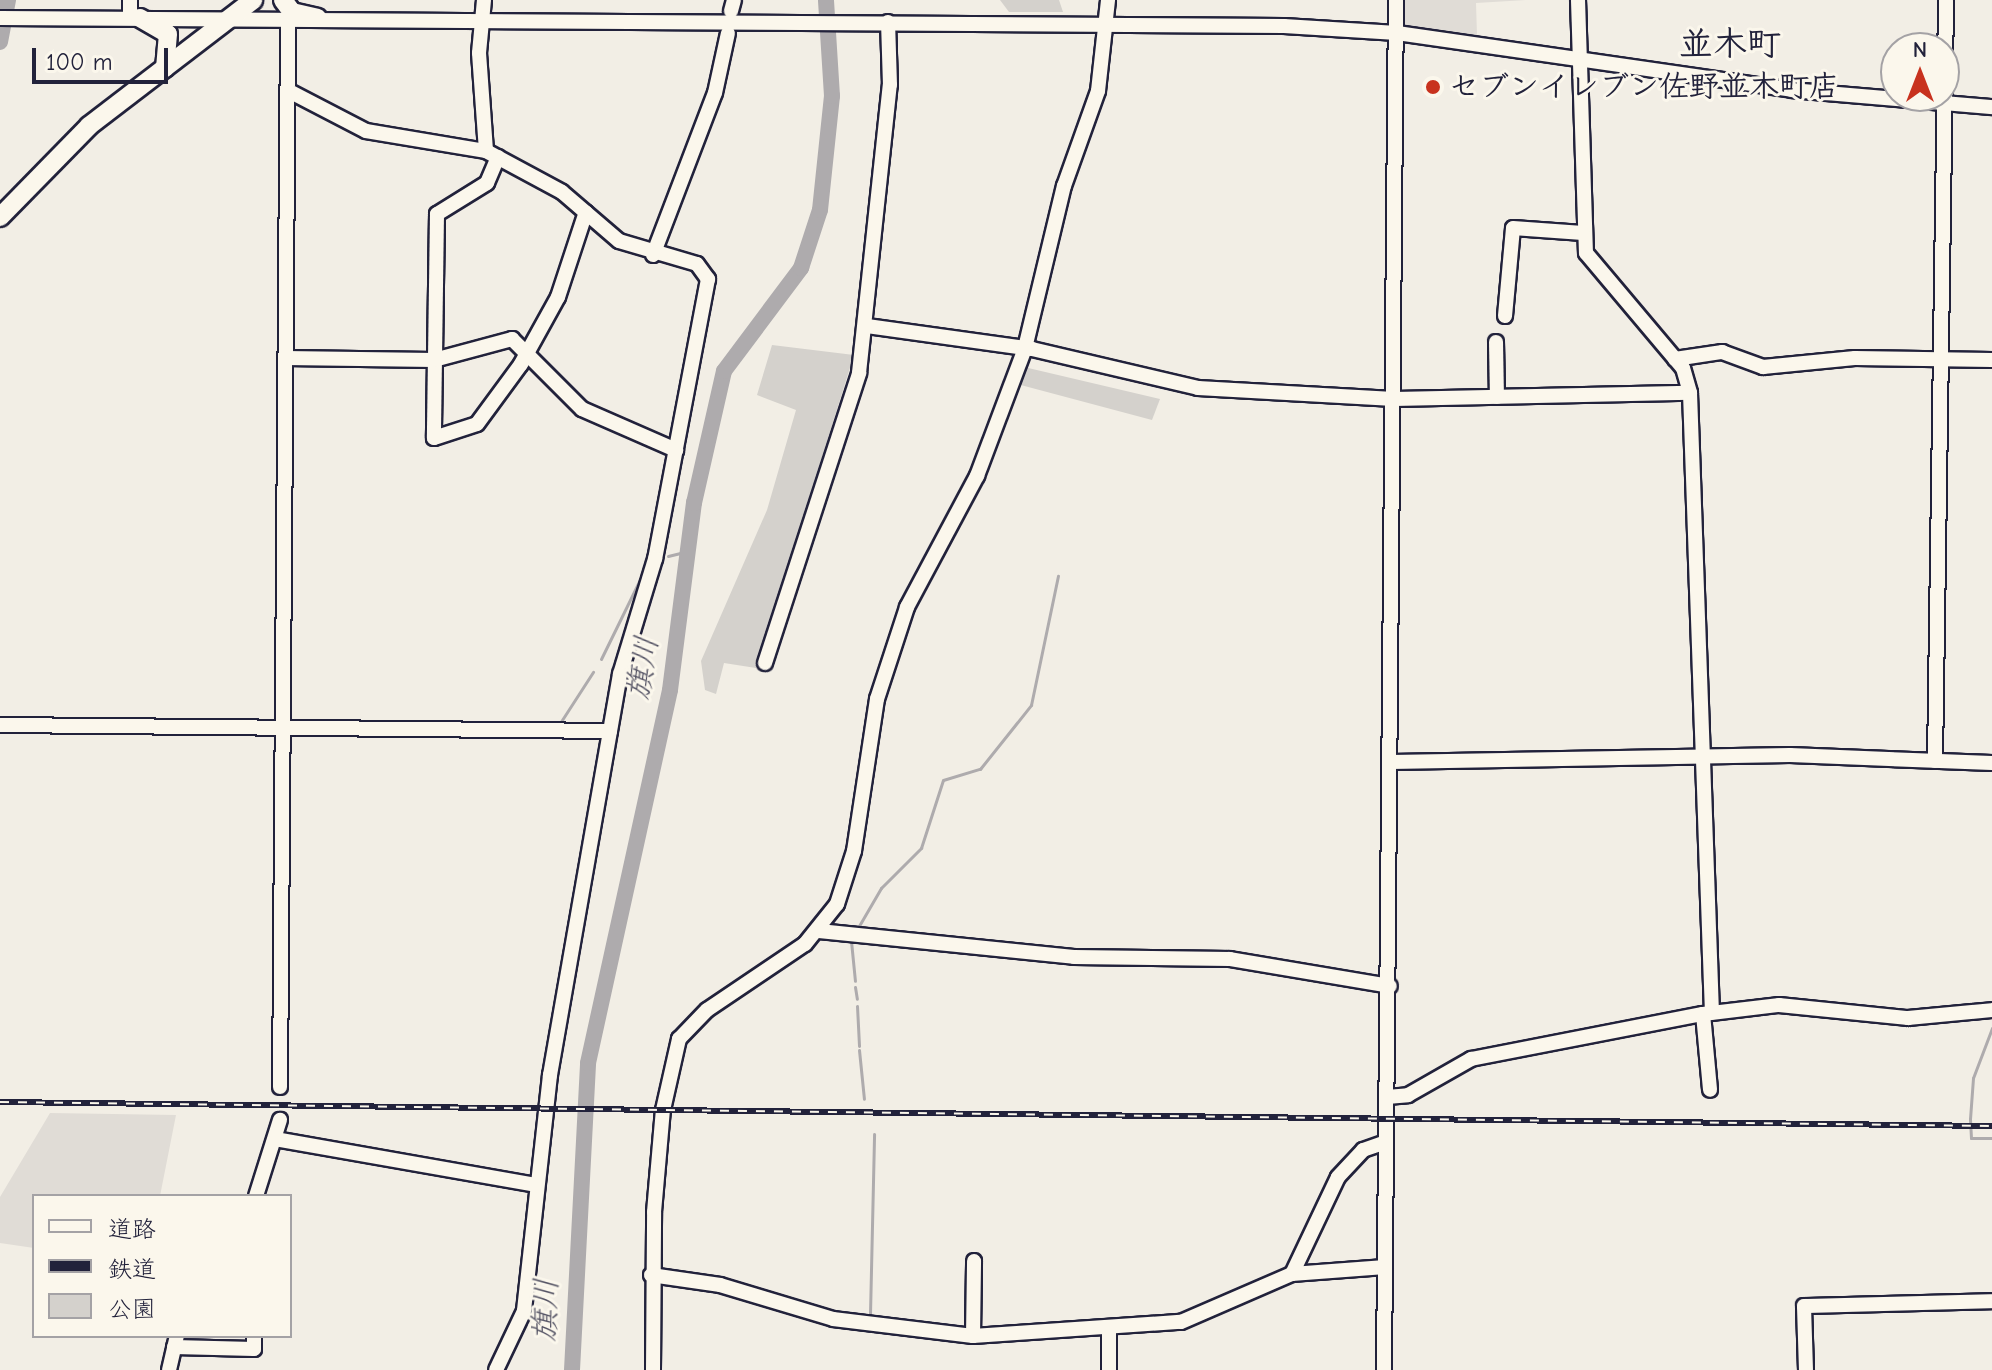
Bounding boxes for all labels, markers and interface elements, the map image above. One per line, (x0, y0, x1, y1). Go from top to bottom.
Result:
district label: 並木町 (1679, 25, 1781, 65)
scale bar (36, 32, 172, 82)
north arrow (1880, 32, 1960, 112)
text: N (1913, 37, 1927, 63)
text: 100 m (46, 48, 113, 76)
place label: セブンイレブン佐野並木町店 (1449, 69, 1839, 105)
marker: セブンイレブン佐野並木町店 (1424, 78, 1442, 96)
water label: 旗川 (619, 633, 667, 703)
legend (32, 1194, 292, 1338)
text: 道路 (108, 1215, 156, 1243)
text: 鉄道 (108, 1255, 156, 1283)
water label: 旗川 (526, 1277, 566, 1343)
text: 公園 (108, 1295, 156, 1323)

